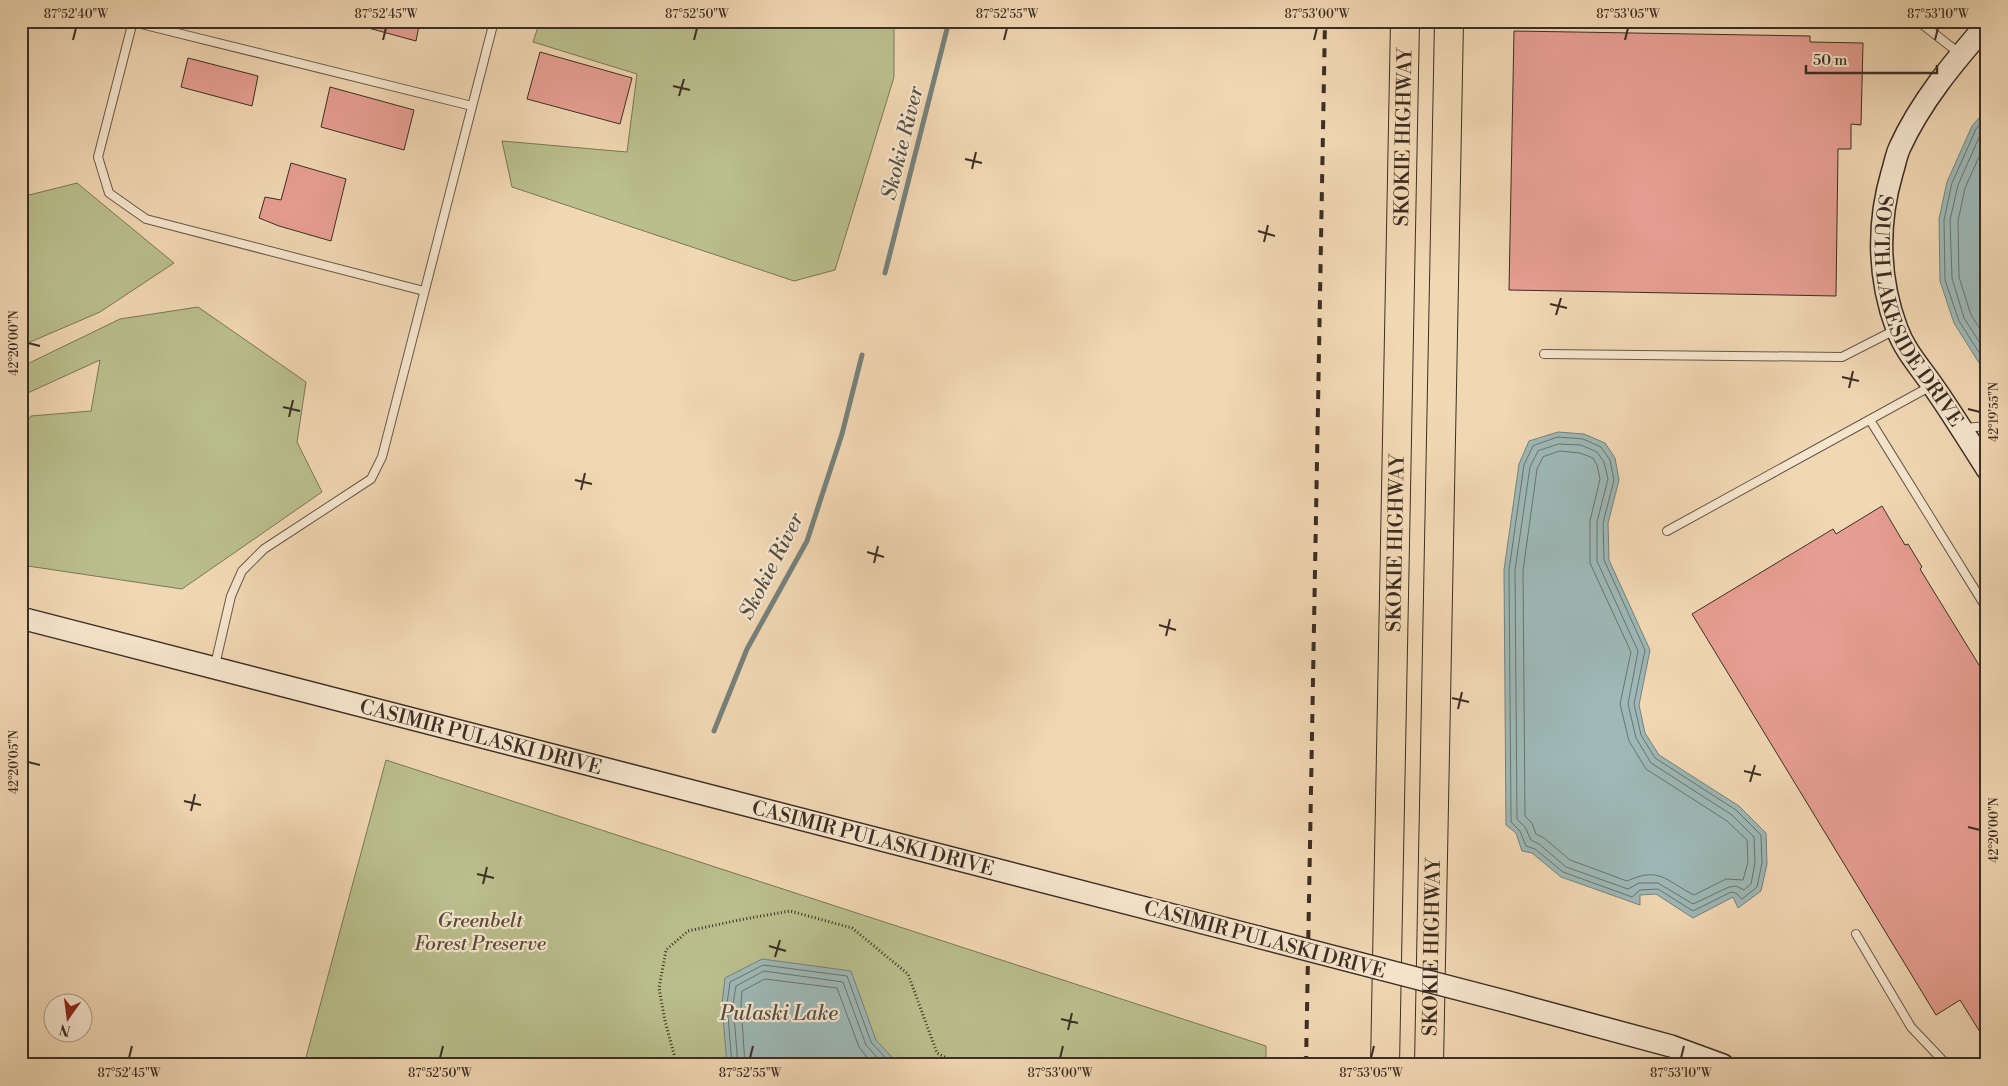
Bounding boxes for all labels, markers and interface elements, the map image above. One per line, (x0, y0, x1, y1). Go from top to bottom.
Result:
text: 87°52'40"W (44, 7, 109, 22)
text: 87°52'45"W (354, 7, 419, 22)
text: 87°52'50"W (665, 7, 730, 22)
text: 87°52'55"W (976, 7, 1039, 22)
text: 87°53'00"W (1284, 7, 1351, 22)
text: 87°53'05"W (1596, 7, 1661, 22)
text: 87°53'10"W (1907, 7, 1970, 22)
scale bar (1806, 42, 1937, 74)
street label: SKOKIE HIGHWAY (1390, 47, 1418, 227)
text: 50 m (1813, 51, 1847, 70)
water label: Skokie River (876, 83, 930, 203)
street label: SOUTH LAKESIDE DRIVE (1868, 192, 1968, 432)
text: 42°20'00"N (7, 310, 22, 376)
text: 42°19'55"N (1987, 382, 2002, 442)
street label: SKOKIE HIGHWAY (1382, 453, 1411, 632)
water label: Skokie River (734, 508, 810, 624)
street label: CASIMIR PULASKI DRIVE (357, 695, 604, 781)
text: 42°20'05"N (7, 730, 22, 794)
street label: CASIMIR PULASKI DRIVE (749, 796, 997, 882)
text: 42°20'00"N (1987, 797, 2002, 863)
street label: SKOKIE HIGHWAY (1419, 857, 1447, 1036)
street label: CASIMIR PULASKI DRIVE (1141, 896, 1388, 985)
park label: Greenbelt Forest Preserve (414, 909, 547, 957)
north arrow (42, 994, 92, 1044)
water label: Pulaski Lake (719, 1001, 838, 1027)
text: N (58, 1020, 73, 1040)
text: 87°52'45"W (97, 1066, 162, 1081)
text: 87°52'50"W (408, 1066, 473, 1081)
text: 87°52'55"W (719, 1066, 782, 1081)
text: 87°53'00"W (1027, 1066, 1094, 1081)
text: 87°53'05"W (1339, 1066, 1404, 1081)
text: 87°53'10"W (1650, 1066, 1713, 1081)

